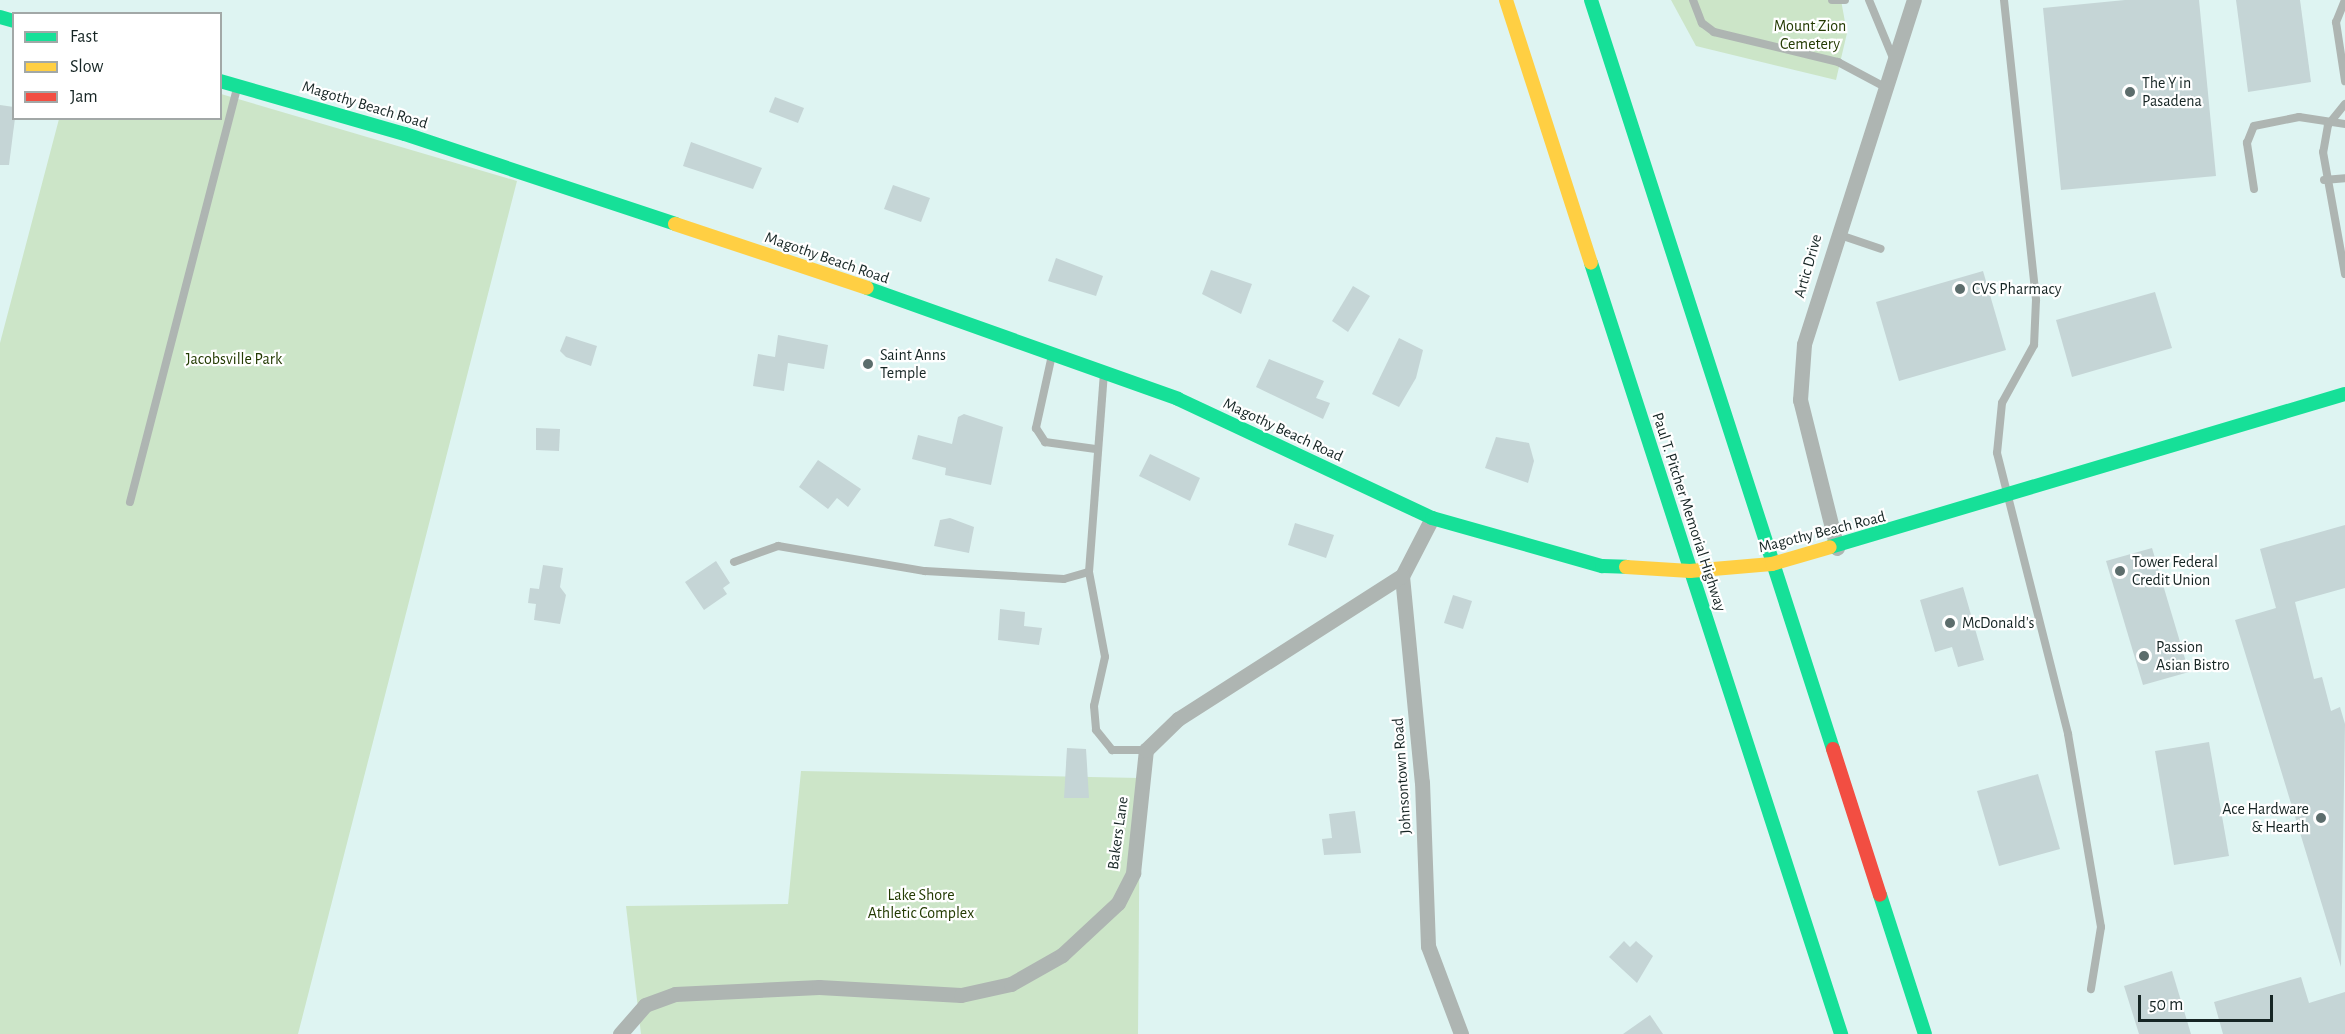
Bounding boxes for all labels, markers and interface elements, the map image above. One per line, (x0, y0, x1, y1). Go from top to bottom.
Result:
legend (12, 12, 222, 120)
park label: Mount Zion Cemetery (1774, 16, 1846, 54)
text: Fast (70, 28, 98, 46)
text: Slow (70, 58, 103, 76)
place label: The Y in Pasadena (2142, 73, 2202, 111)
street label: Magothy Beach Road (300, 77, 430, 133)
marker: The Y in Pasadena (2123, 85, 2137, 99)
text: Jam (70, 88, 98, 106)
street label: Magothy Beach Road (762, 228, 892, 288)
street label: Artic Drive (1790, 232, 1826, 300)
place label: CVS Pharmacy (1972, 279, 2062, 299)
marker: CVS Pharmacy (1953, 282, 1967, 296)
place label: Saint Anns Temple (880, 345, 946, 383)
park label: Jacobsville Park (186, 349, 282, 369)
marker: Saint Anns Temple (861, 357, 875, 371)
street label: Magothy Beach Road (1220, 394, 1346, 466)
street label: Paul T. Pitcher Memorial Highway (1648, 410, 1730, 614)
street label: Magothy Beach Road (1756, 507, 1888, 557)
place label: Tower Federal Credit Union (2132, 552, 2218, 590)
marker: Tower Federal Credit Union (2113, 564, 2127, 578)
place label: McDonald's (1962, 613, 2034, 633)
marker: McDonald's (1943, 616, 1957, 630)
place label: Passion Asian Bistro (2156, 637, 2230, 675)
marker: Passion Asian Bistro (2137, 649, 2151, 663)
street label: Johnsontown Road (1388, 717, 1416, 835)
street label: Bakers Lane (1103, 795, 1133, 871)
place label: Ace Hardware & Hearth (2222, 799, 2309, 837)
marker: Ace Hardware & Hearth (2314, 811, 2328, 825)
park label: Lake Shore Athletic Complex (868, 885, 974, 923)
scale bar (2141, 983, 2276, 1021)
text: 50 m (2149, 996, 2183, 1014)

